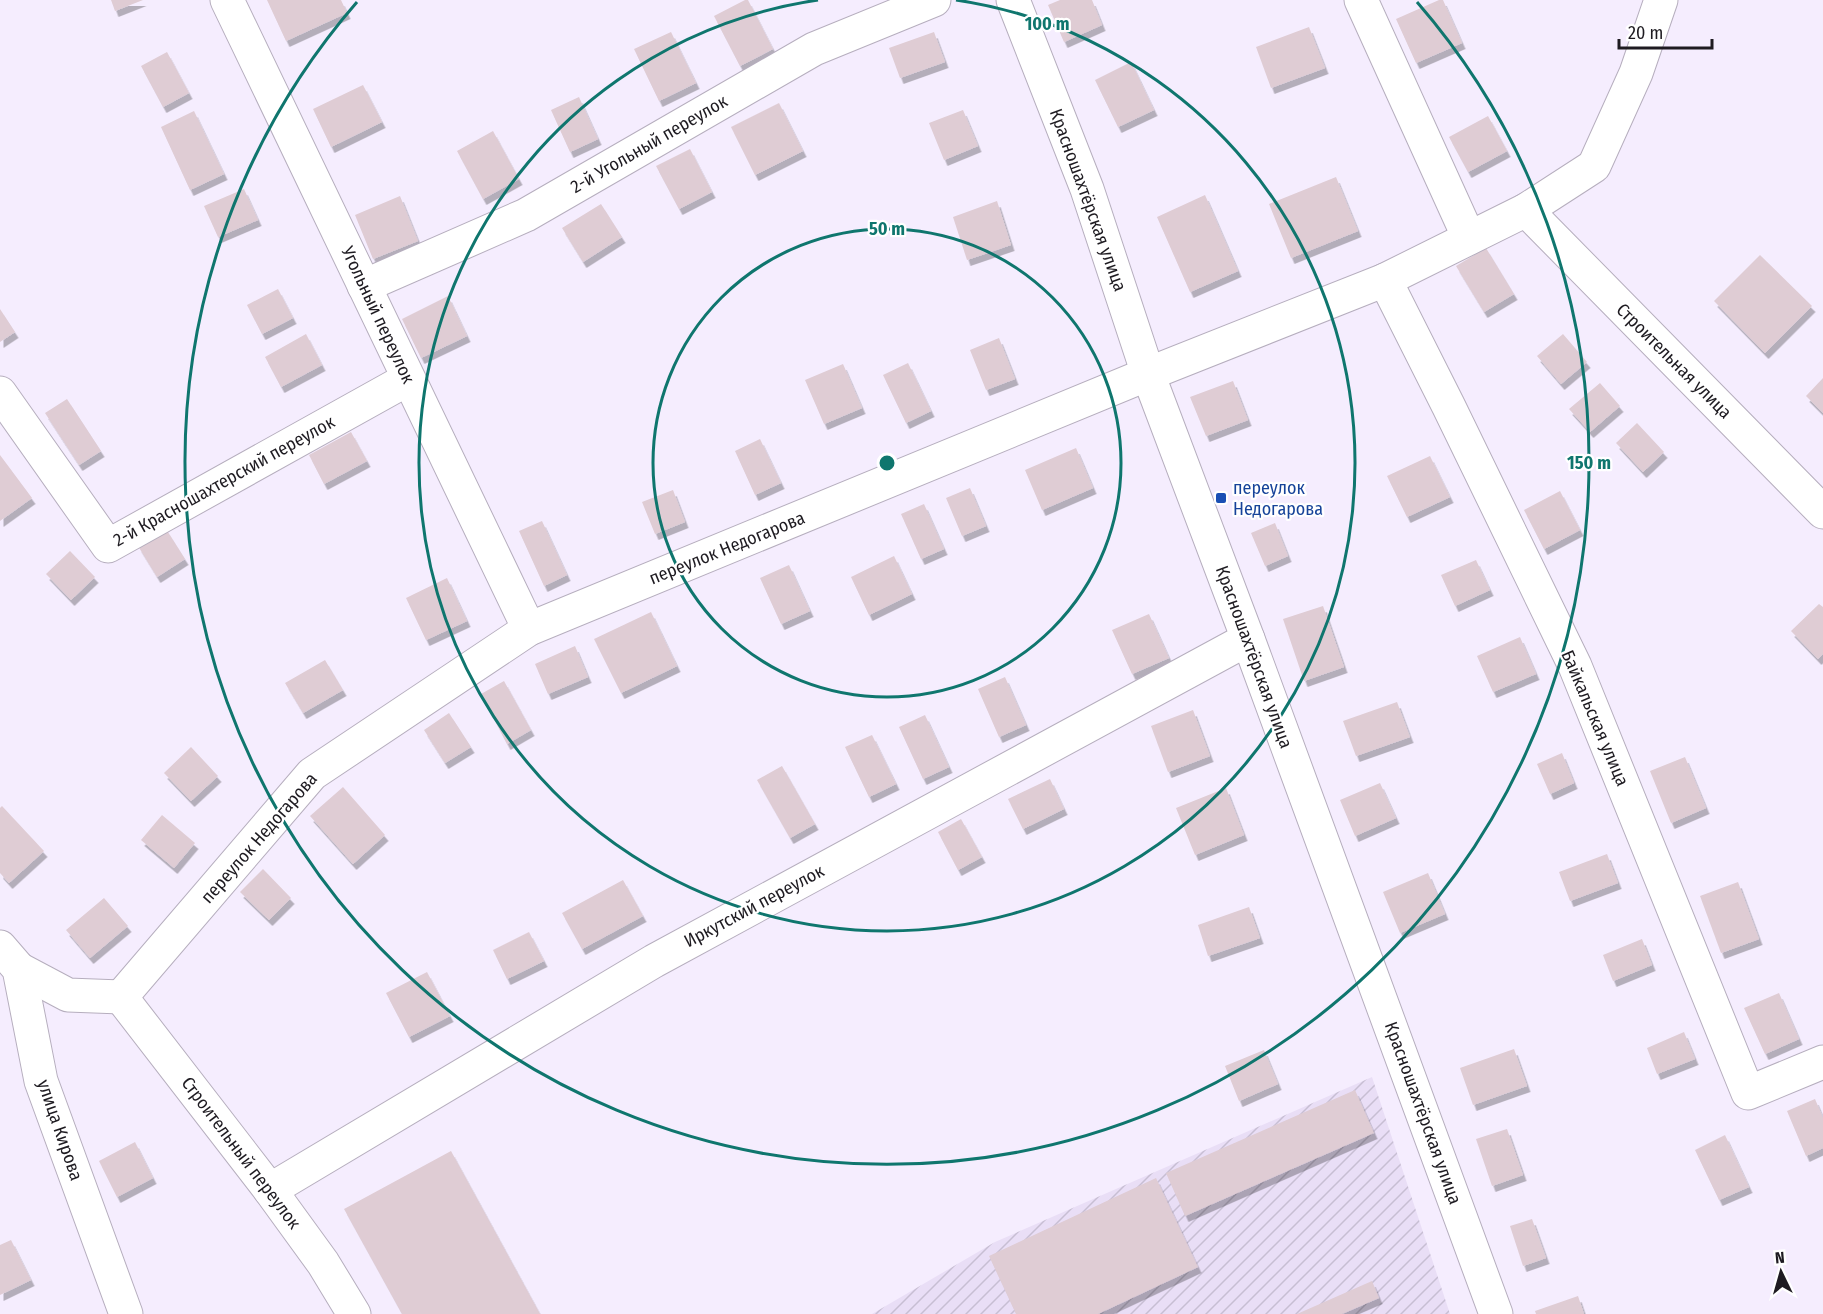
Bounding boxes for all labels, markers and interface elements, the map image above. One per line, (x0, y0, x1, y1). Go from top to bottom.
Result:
scale bar (1619, 12, 1712, 50)
text: 100 m (1025, 13, 1069, 35)
text: 20 m (1628, 22, 1663, 44)
street label: 2-й Угольный переулок (567, 90, 732, 198)
street label: Красношахтёрская улица (1045, 106, 1131, 294)
text: 50 m (869, 218, 905, 240)
street label: Угольный переулок (336, 242, 420, 388)
street label: Строительная улица (1612, 299, 1736, 423)
street label: 2-й Красношахтерский переулок (110, 411, 339, 551)
text: 150 m (1567, 452, 1611, 474)
centre of rings (877, 453, 897, 473)
place label: переулок Недогарова (1233, 477, 1323, 520)
marker: переулок Недогарова (1214, 491, 1228, 505)
street label: переулок Недогарова (646, 507, 808, 589)
street label: Красношахтёрская улица (1211, 563, 1297, 751)
street label: Байкальская улица (1556, 647, 1634, 789)
street label: переулок Недогарова (196, 768, 322, 908)
street label: Иркутский переулок (680, 860, 828, 952)
street label: Красношахтёрская улица (1380, 1019, 1466, 1207)
street label: Строительный переулок (177, 1073, 306, 1234)
street label: улица Кирова (32, 1077, 88, 1184)
north arrow (1751, 1242, 1811, 1302)
text: N (1774, 1248, 1785, 1267)

